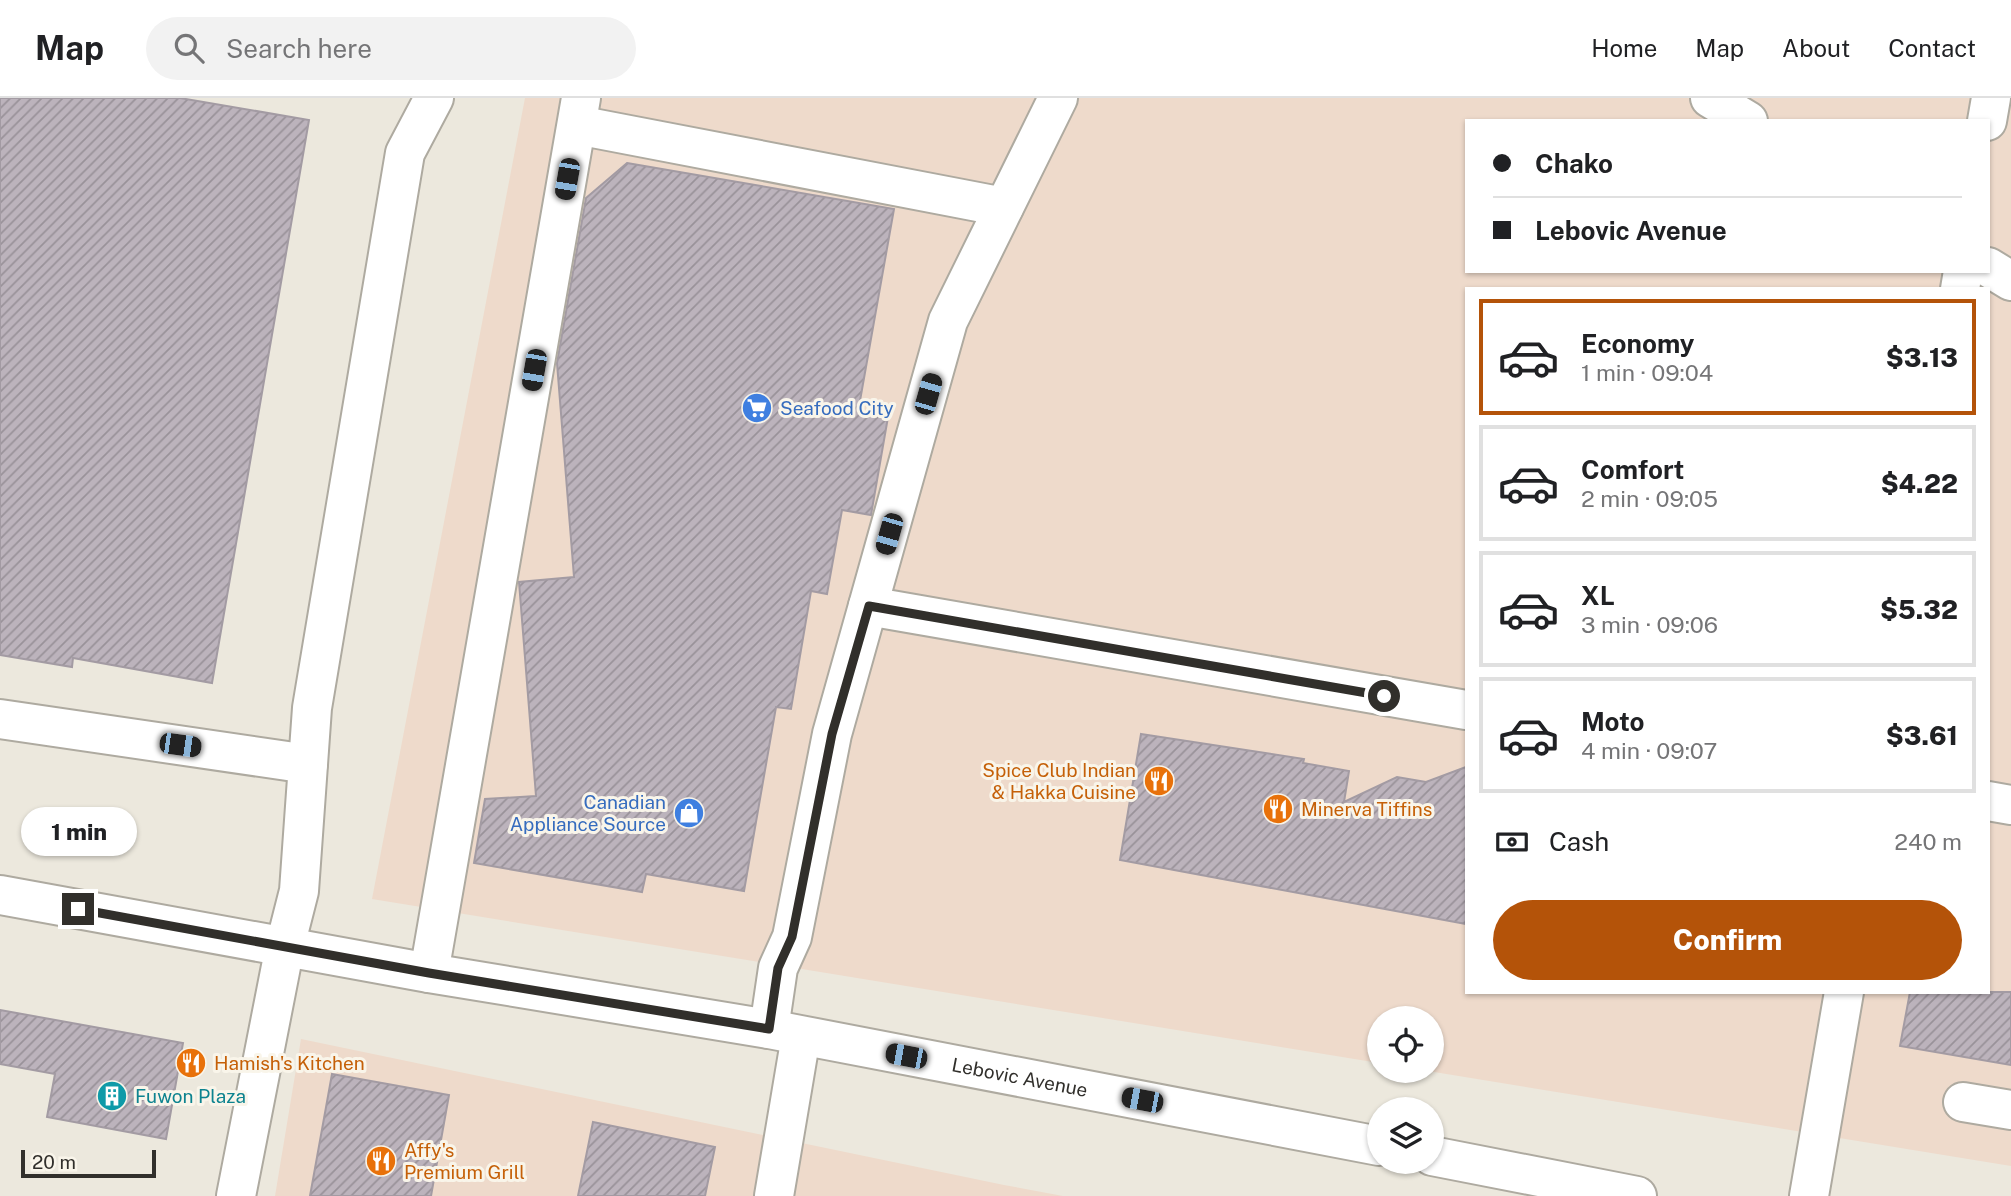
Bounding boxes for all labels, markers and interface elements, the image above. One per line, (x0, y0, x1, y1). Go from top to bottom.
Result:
search box (146, 17, 636, 80)
text: Map (35, 29, 104, 67)
icon: search (170, 29, 208, 67)
text: Search here (226, 33, 372, 64)
text: Home (1591, 34, 1657, 62)
text: Map (1695, 34, 1744, 62)
text: About (1782, 34, 1850, 62)
text: Contact (1888, 34, 1976, 62)
text: Chako (1535, 148, 1613, 179)
car (554, 156, 581, 202)
text: Lebovic Avenue (1535, 215, 1727, 246)
icon: car (1497, 326, 1560, 389)
text: Economy (1581, 328, 1694, 359)
text: $3.13 (1886, 342, 1958, 373)
car (521, 347, 548, 393)
text: 1 min · 09:04 (1581, 359, 1713, 386)
car (913, 371, 944, 417)
supermarket icon: Seafood City (740, 391, 774, 425)
place label: Seafood City (780, 397, 894, 419)
icon: car (1497, 452, 1560, 515)
text: Comfort (1581, 454, 1684, 485)
text: $4.22 (1881, 468, 1958, 499)
text: 2 min · 09:05 (1581, 485, 1718, 512)
car (874, 511, 905, 557)
icon: car (1497, 578, 1560, 641)
text: XL (1581, 580, 1615, 611)
text: $5.32 (1880, 594, 1958, 625)
text: 3 min · 09:06 (1581, 611, 1718, 638)
route start (1368, 680, 1400, 712)
icon: car (1497, 704, 1560, 767)
text: Moto (1581, 706, 1644, 737)
text: $3.61 (1886, 720, 1958, 751)
car (158, 732, 203, 758)
text: 4 min · 09:07 (1581, 737, 1717, 764)
place label: Spice Club Indian & Hakka Cuisine (982, 759, 1136, 803)
restaurant icon: Spice Club Indian & Hakka Cuisine (1142, 764, 1176, 798)
place label: Canadian Appliance Source (510, 791, 666, 835)
restaurant icon: Minerva Tiffins (1261, 792, 1295, 826)
shop icon: Canadian Appliance Source (672, 796, 706, 830)
place label: Minerva Tiffins (1301, 798, 1432, 820)
callout: 1 min (20, 808, 136, 856)
text: 1 min (51, 818, 107, 845)
icon: cash (1493, 823, 1531, 861)
text: Cash (1549, 826, 1609, 857)
text: 240 m (1894, 828, 1962, 855)
route end (62, 893, 94, 925)
button: Confirm (1493, 900, 1962, 980)
map controls (1367, 1006, 1444, 1174)
button: locate (1367, 1006, 1444, 1083)
car (884, 1042, 929, 1070)
restaurant icon: Hamish's Kitchen (174, 1046, 208, 1080)
place label: Hamish's Kitchen (214, 1052, 365, 1074)
street label: Lebovic Avenue (950, 1053, 1090, 1101)
building icon: Fuwon Plaza (95, 1079, 129, 1113)
place label: Fuwon Plaza (135, 1085, 246, 1107)
car (1120, 1086, 1165, 1114)
button: layers (1367, 1097, 1444, 1174)
place label: Affy's Premium Grill (404, 1139, 525, 1183)
restaurant icon: Affy's Premium Grill (364, 1144, 398, 1178)
scale bar (21, 1147, 156, 1179)
text: 20 m (32, 1151, 76, 1173)

